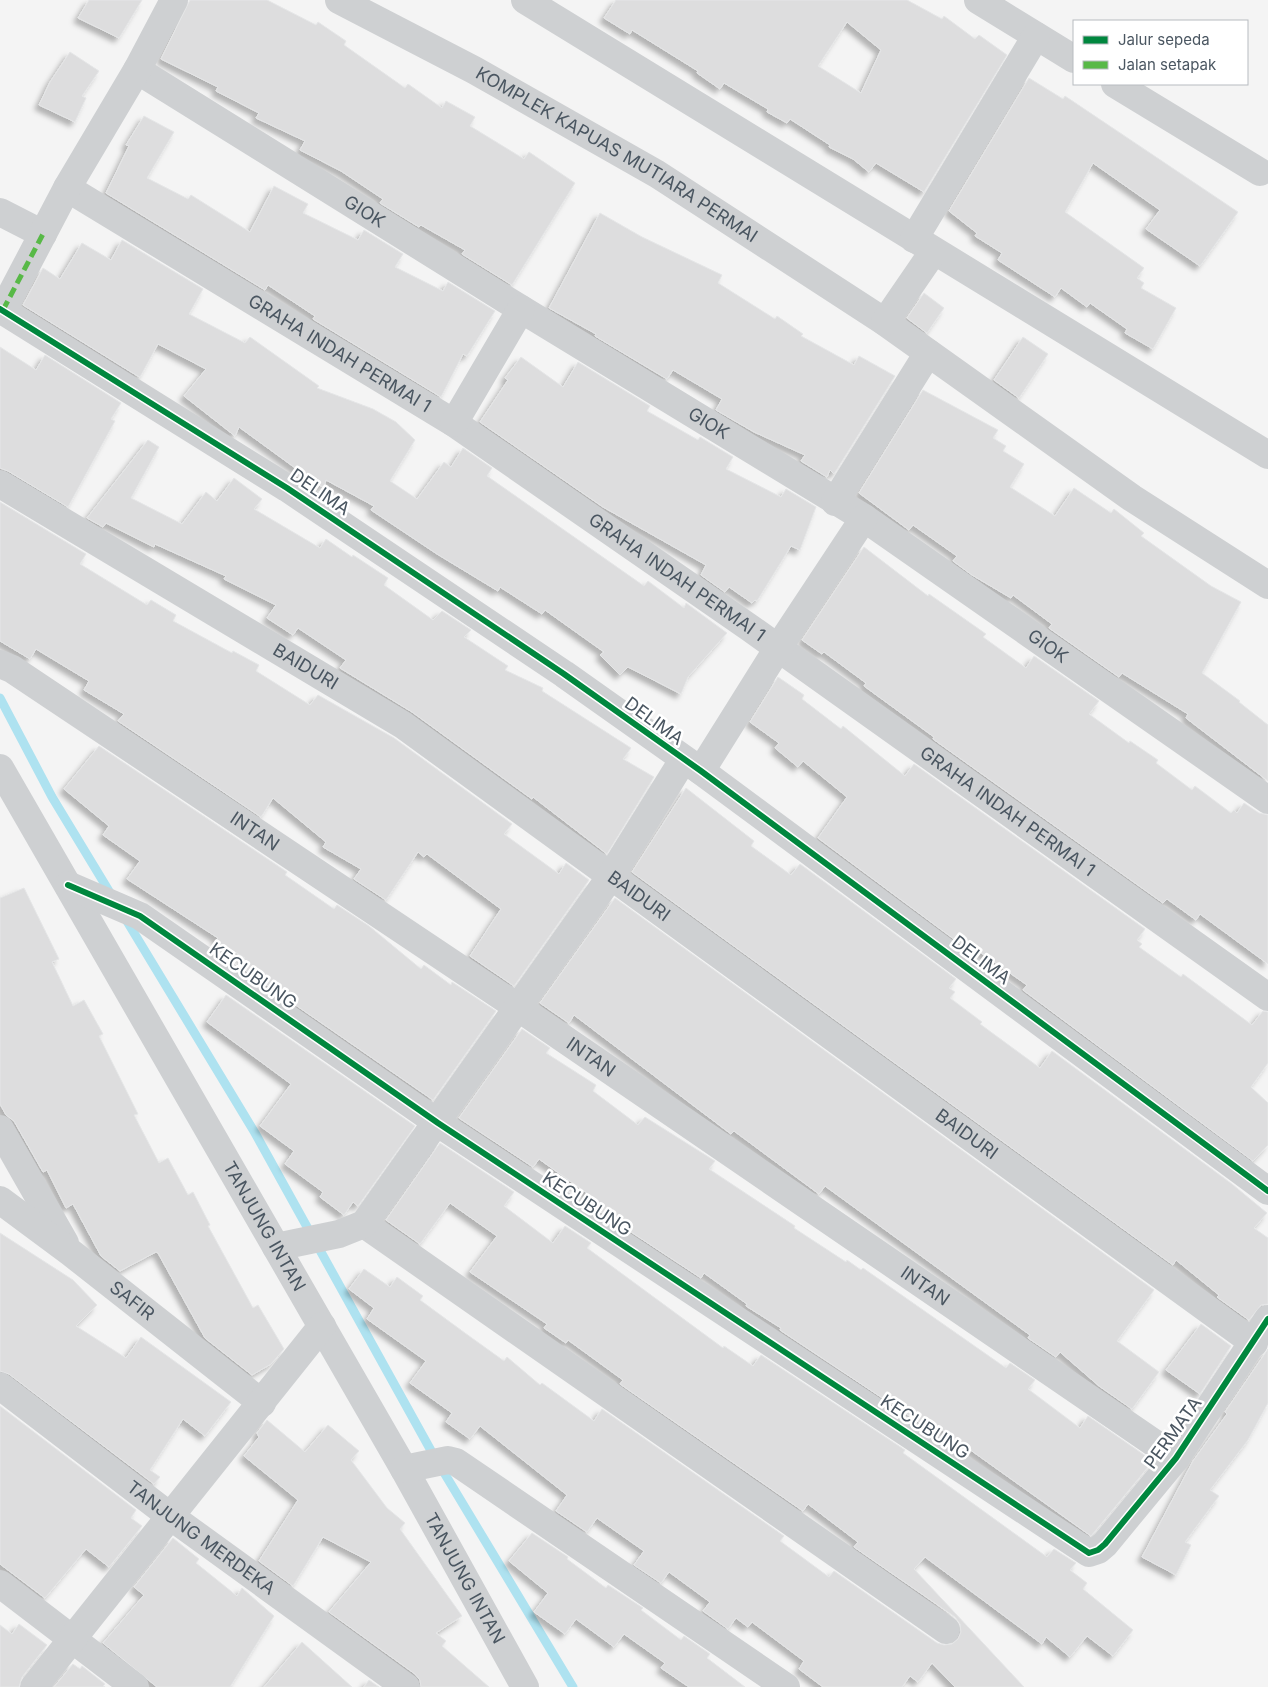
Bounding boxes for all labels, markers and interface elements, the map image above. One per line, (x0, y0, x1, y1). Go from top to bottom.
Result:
legend (1073, 20, 1248, 85)
text: Jalur sepeda (1118, 30, 1210, 49)
text: Jalan setapak (1118, 55, 1217, 74)
street label: KOMPLEK KAPUAS MUTIARA PERMAI (472, 62, 762, 246)
street label: GIOK (341, 191, 389, 232)
street label: GRAHA INDAH PERMAI 1 (245, 290, 435, 417)
street label: GIOK (685, 402, 733, 443)
street label: DELIMA (286, 464, 354, 519)
street label: GRAHA INDAH PERMAI 1 (585, 509, 769, 645)
street label: GIOK (1024, 625, 1072, 667)
street label: BAIDURI (270, 639, 342, 694)
street label: DELIMA (621, 692, 688, 749)
street label: GRAHA INDAH PERMAI 1 (916, 742, 1099, 880)
street label: INTAN (227, 807, 283, 855)
street label: BAIDURI (604, 866, 674, 925)
street label: DELIMA (948, 931, 1015, 988)
street label: KECUBUNG (206, 938, 301, 1013)
street label: INTAN (563, 1033, 620, 1081)
street label: BAIDURI (932, 1104, 1002, 1163)
street label: TANJUNG INTAN (219, 1157, 310, 1295)
street label: KECUBUNG (539, 1167, 636, 1240)
street label: INTAN (897, 1262, 954, 1310)
street label: SAFIR (106, 1276, 159, 1325)
street label: KECUBUNG (877, 1390, 974, 1463)
street label: PERMATA (1140, 1393, 1206, 1473)
street label: TANJUNG MERDEKA (123, 1476, 280, 1599)
street label: TANJUNG INTAN (420, 1509, 510, 1647)

